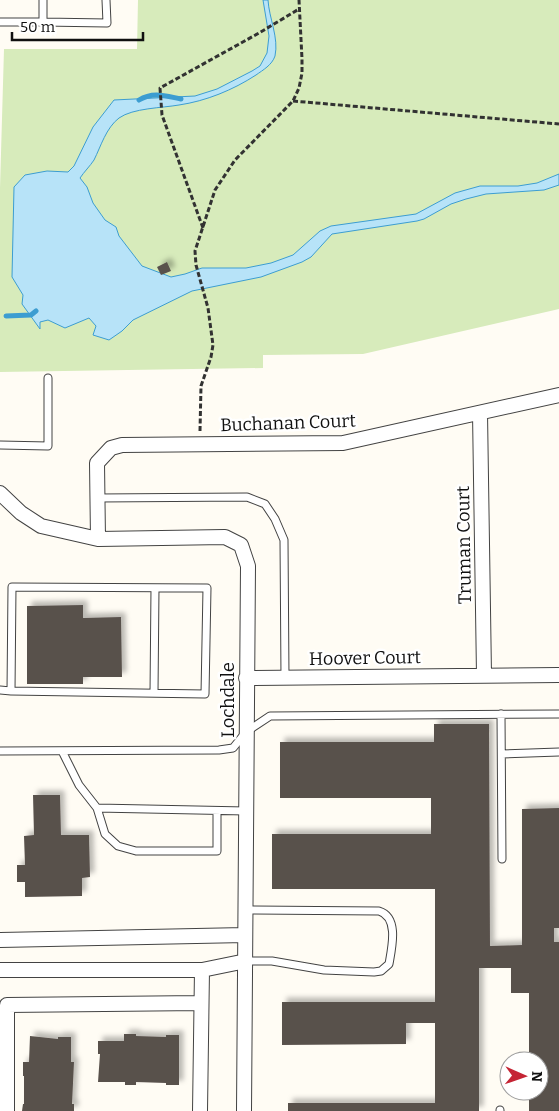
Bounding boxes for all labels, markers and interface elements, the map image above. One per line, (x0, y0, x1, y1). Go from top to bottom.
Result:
scale bar (12, 10, 144, 42)
text: 50 m (20, 18, 56, 36)
street label: Buchanan Court (220, 410, 357, 436)
street label: Truman Court (452, 485, 476, 604)
street label: Hoover Court (309, 646, 422, 670)
street label: Lochdale (217, 662, 239, 738)
north arrow (499, 1051, 549, 1101)
text: N (528, 1071, 545, 1082)

